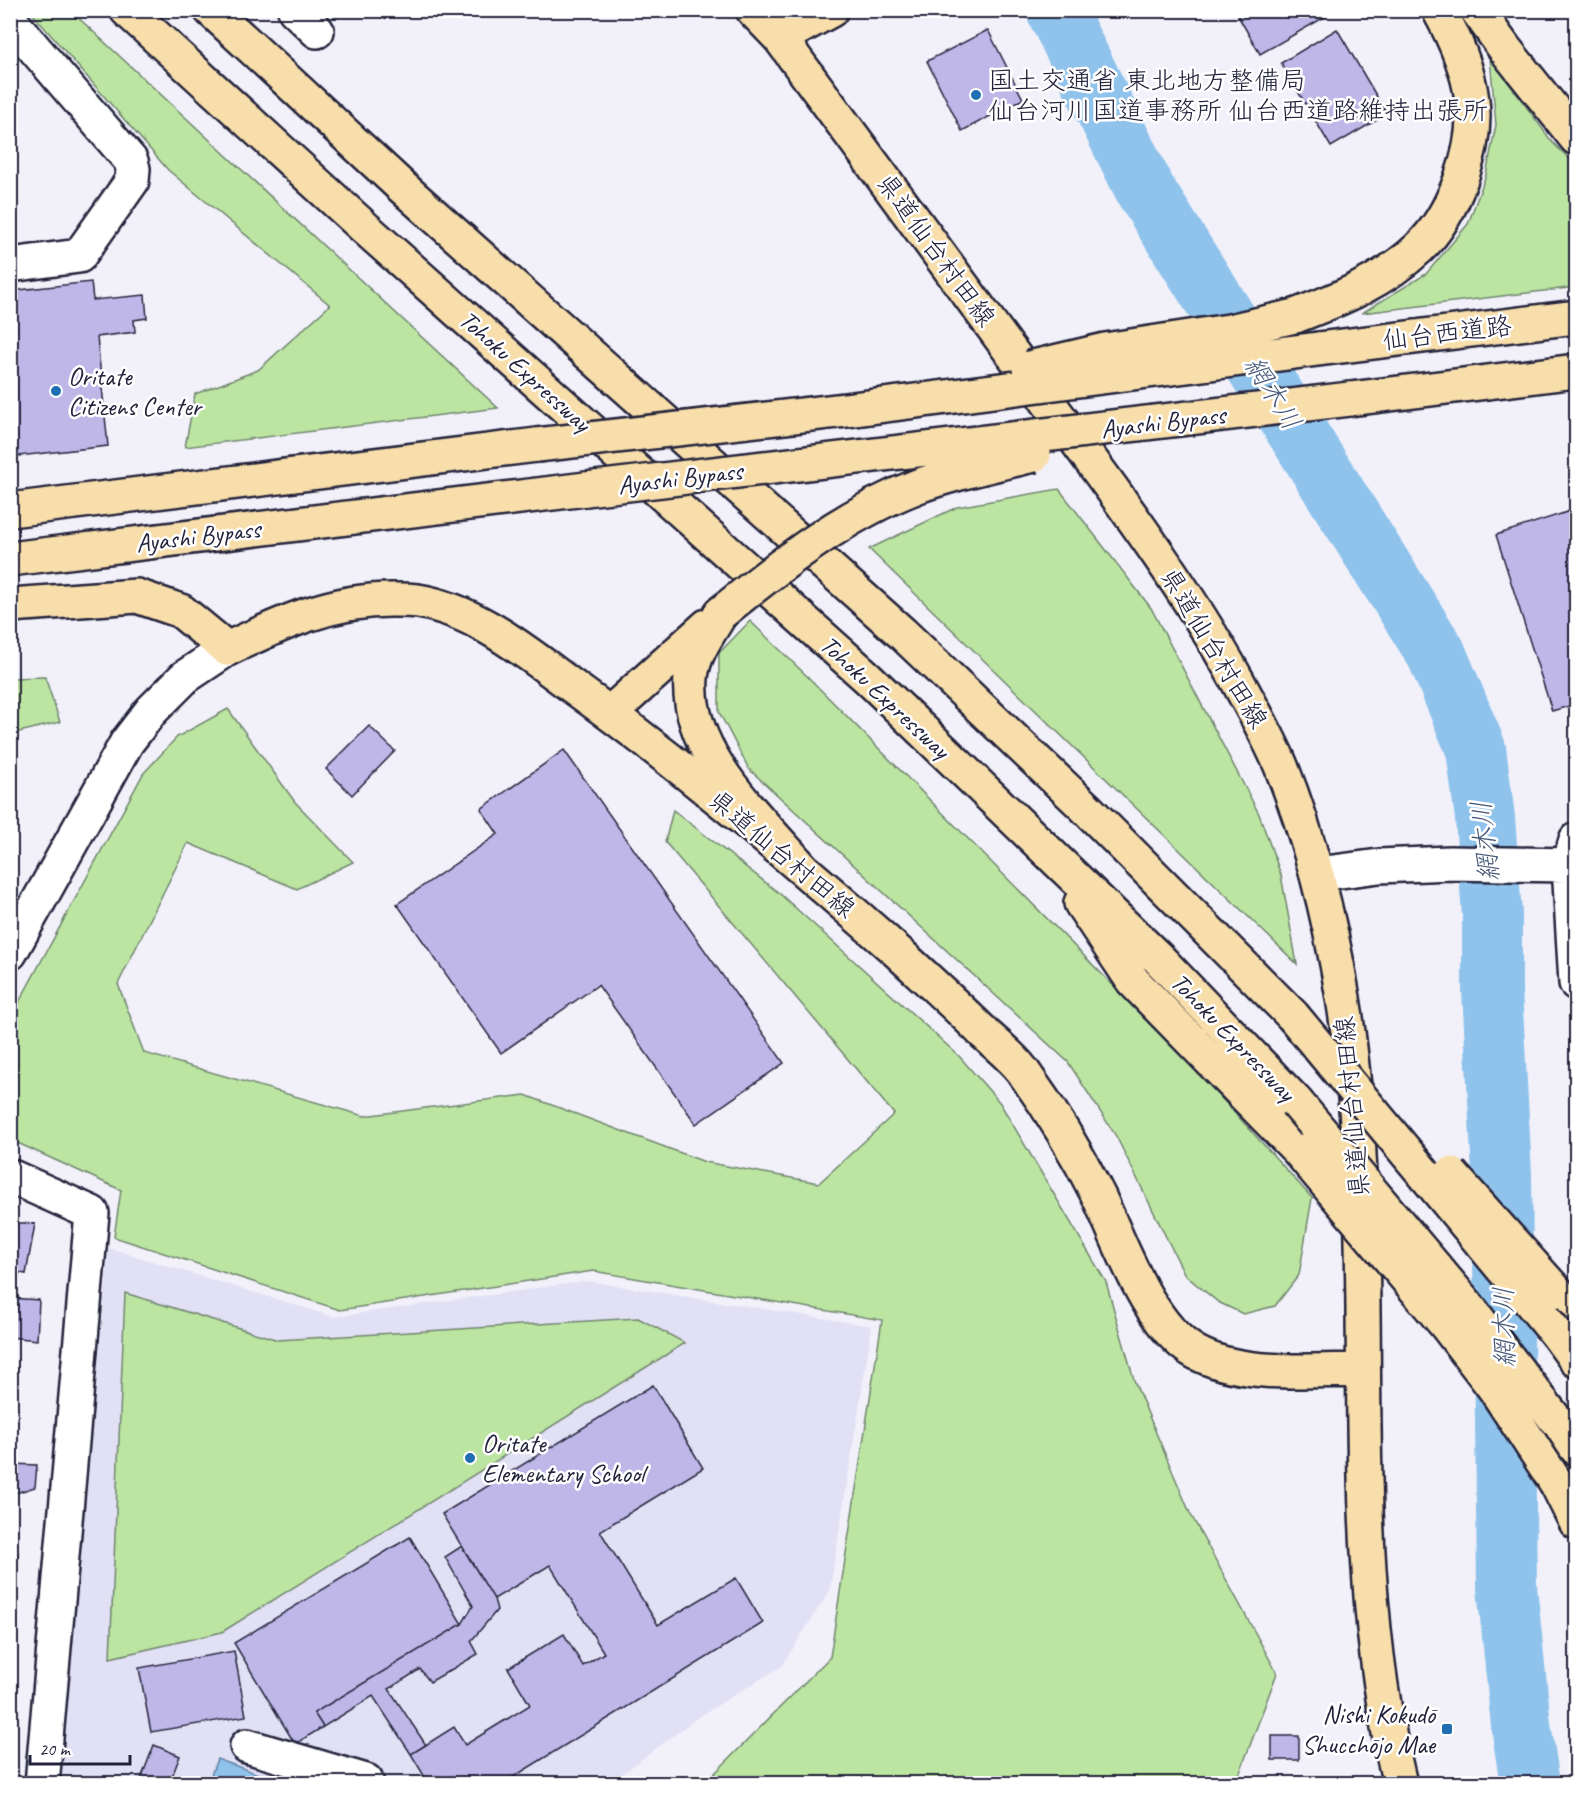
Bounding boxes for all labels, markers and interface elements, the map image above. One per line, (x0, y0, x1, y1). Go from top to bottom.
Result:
place label: 国土交通省 東北地方整備局 仙台河川国道事務所 仙台西道路維持出張所 (988, 64, 1488, 127)
marker: 国土交通省 東北地方整備局 仙台河川国道事務所 仙台西道路維持出張所 (969, 88, 983, 102)
street label: 県道仙台村田線 (869, 167, 1003, 333)
street label: Tohoku Expressway (452, 303, 599, 440)
street label: 仙台西道路 (1380, 309, 1514, 357)
water label: 網木川 (1237, 350, 1309, 436)
place label: Oritate Citizens Center (68, 360, 204, 423)
marker: Oritate Citizens Center (49, 384, 63, 398)
street label: Ayashi Bypass (1099, 398, 1229, 446)
street label: Ayashi Bypass (616, 454, 746, 502)
street label: Ayashi Bypass (134, 512, 264, 560)
street label: 県道仙台村田線 (1153, 561, 1275, 735)
street label: Tohoku Expressway (813, 628, 959, 767)
street label: 県道仙台村田線 (702, 783, 862, 925)
water label: 網木川 (1464, 799, 1506, 883)
street label: Tohoku Expressway (1163, 966, 1304, 1110)
street label: 県道仙台村田線 (1328, 1015, 1376, 1199)
water label: 網木川 (1486, 1286, 1522, 1368)
place label: Oritate Elementary School (482, 1427, 649, 1490)
marker: Oritate Elementary School (463, 1451, 477, 1465)
place label: Nishi Kokudō Shucchōjo Mae (1302, 1698, 1439, 1761)
marker: Nishi Kokudō Shucchōjo Mae (1440, 1722, 1454, 1736)
scale bar (30, 1728, 130, 1766)
text: 20 m (39, 1738, 72, 1760)

